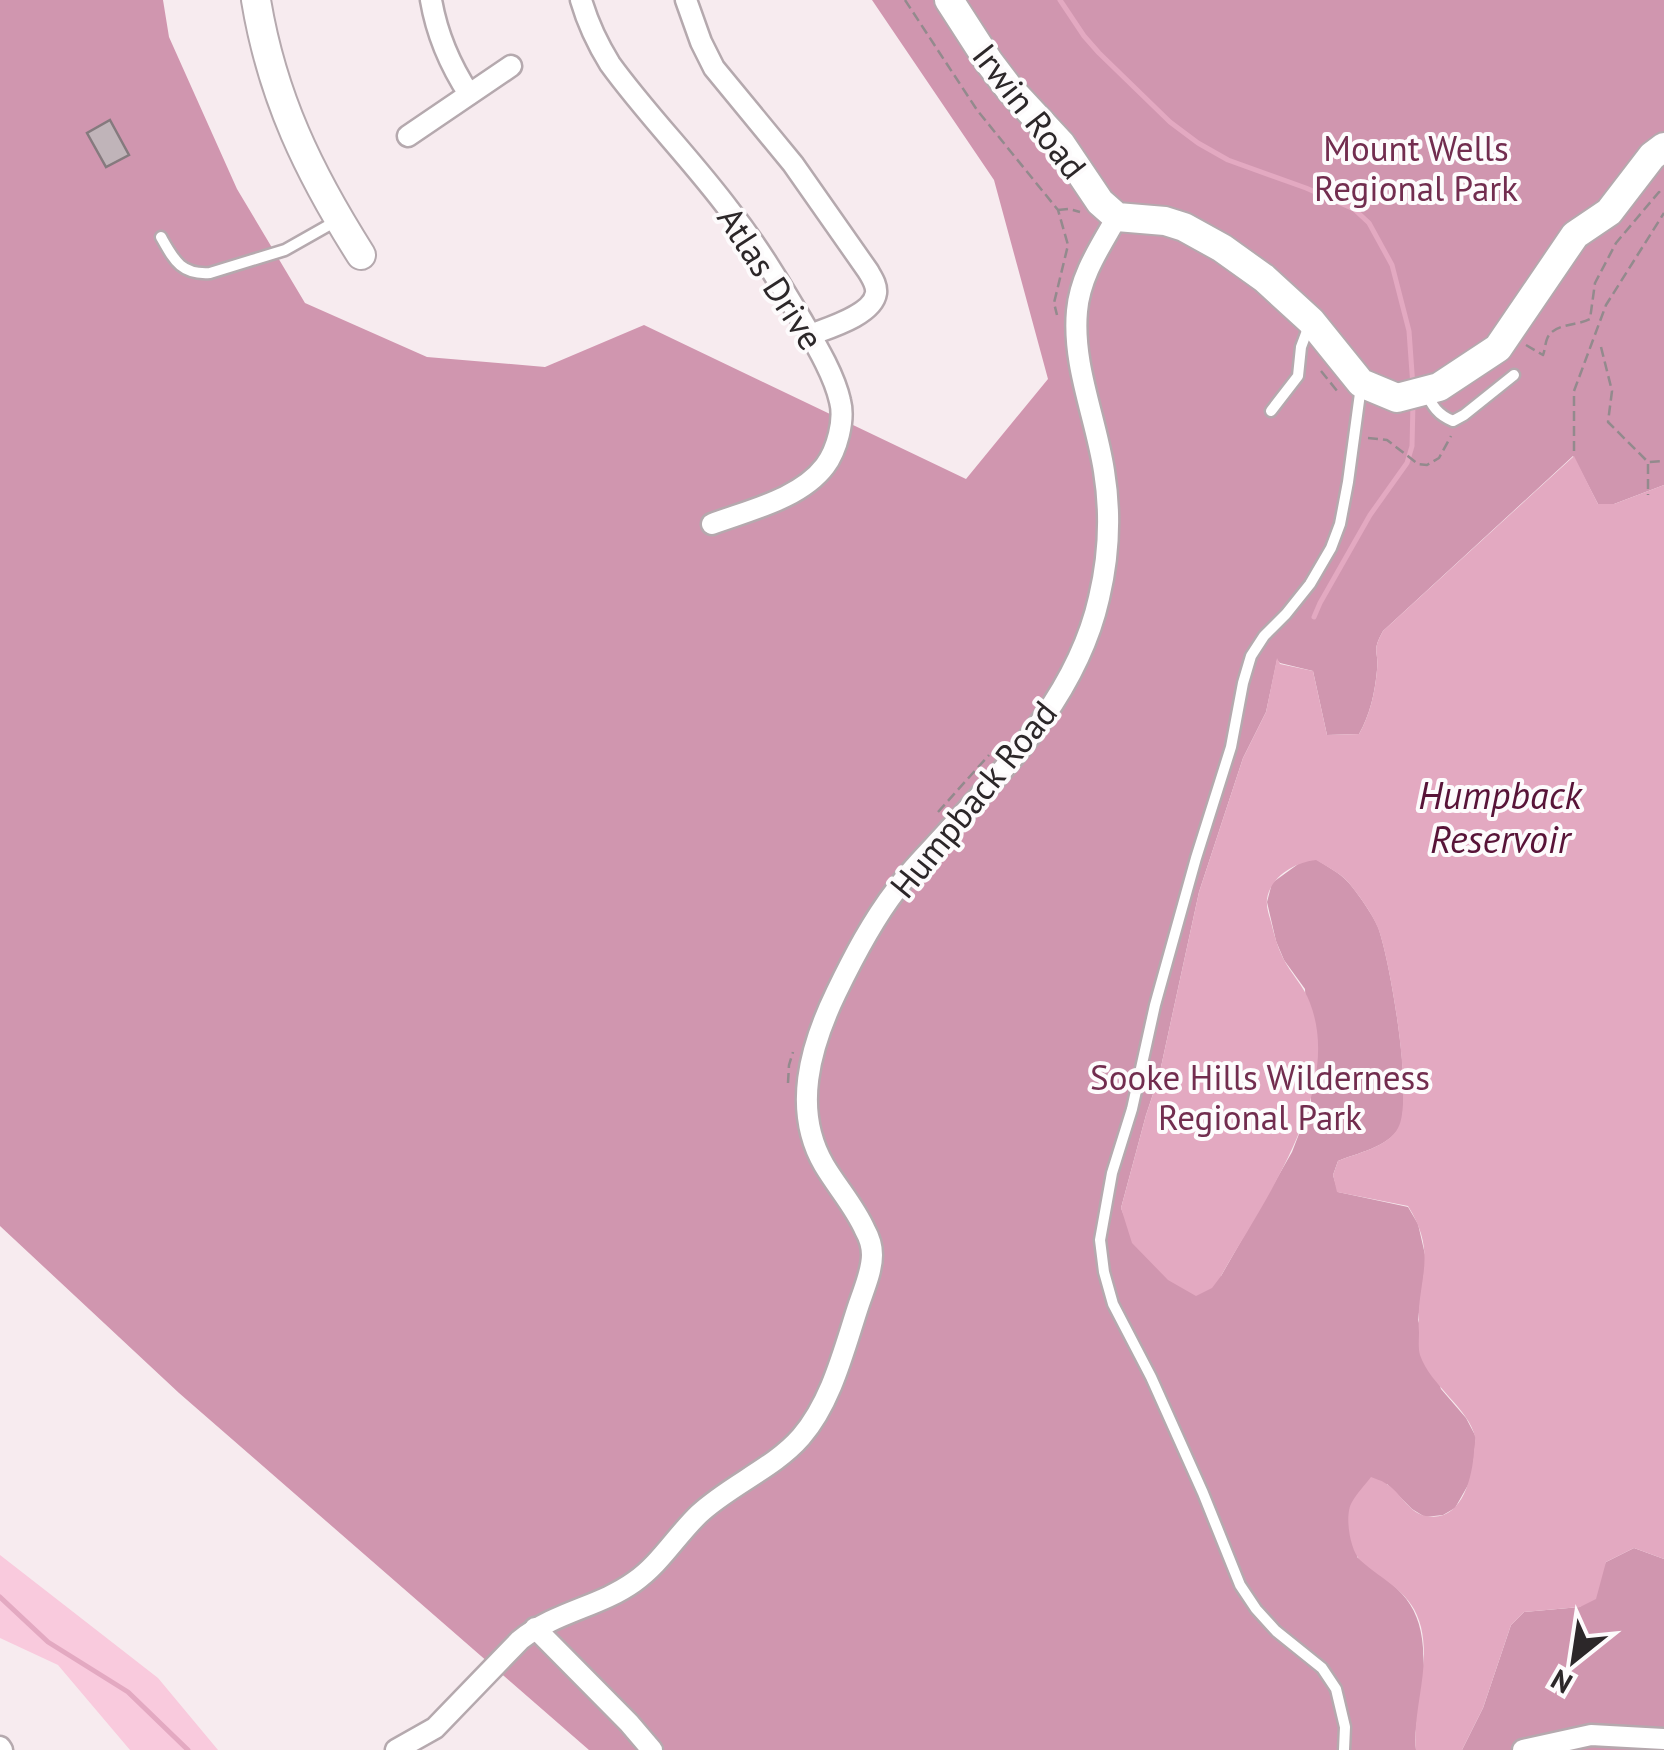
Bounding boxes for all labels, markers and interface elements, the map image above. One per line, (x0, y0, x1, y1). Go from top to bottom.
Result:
street label: Irwin Road (963, 34, 1097, 188)
park label: Mount Wells Regional Park (1314, 125, 1518, 211)
street label: Atlas Drive (708, 198, 834, 358)
street label: Humpback Road (879, 691, 1067, 907)
water label: Humpback Reservoir (1418, 770, 1584, 863)
park label: Sooke Hills Wilderness Regional Park (1090, 1054, 1430, 1140)
north arrow (1524, 1610, 1624, 1710)
text: N (1544, 1661, 1578, 1703)

